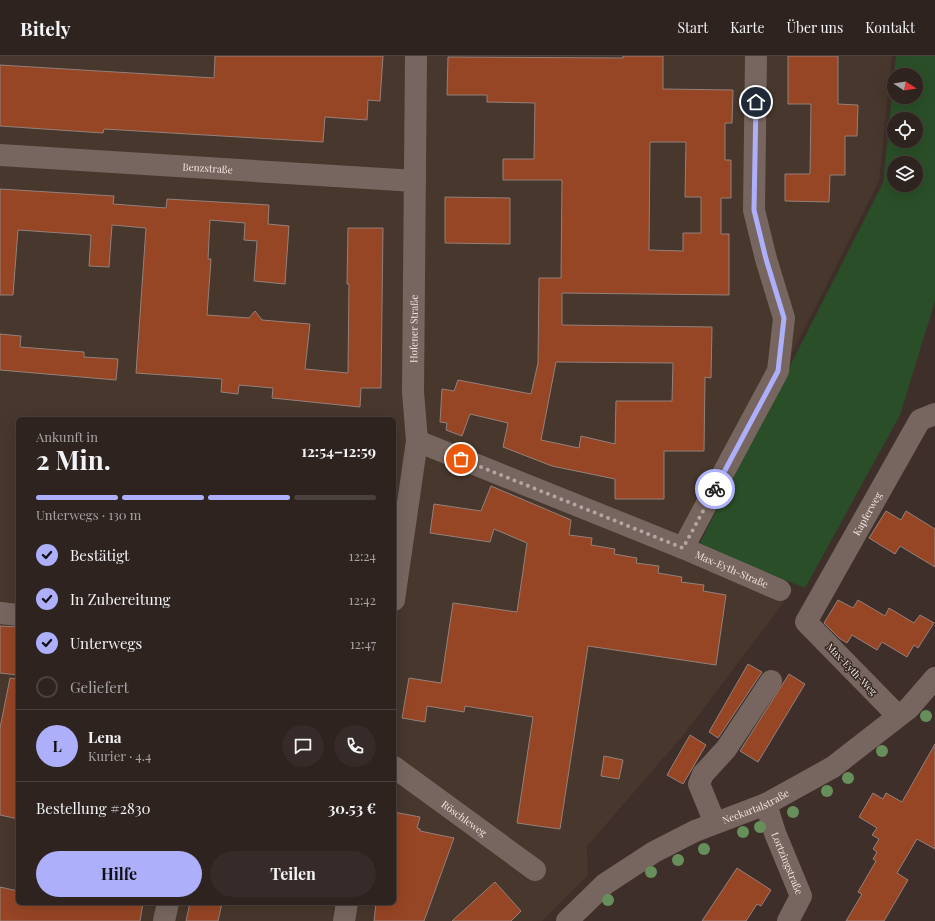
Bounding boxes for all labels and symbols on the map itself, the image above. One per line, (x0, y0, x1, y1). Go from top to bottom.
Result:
north arrow (887, 68, 923, 104)
pin (739, 85, 773, 119)
street label: Benzstraße (182, 159, 233, 177)
street label: Hofener Straße (406, 295, 421, 363)
pin (444, 442, 478, 476)
courier (695, 469, 735, 509)
street label: Kapferweg (849, 489, 885, 538)
street label: Max-Eyth-Straße (693, 547, 771, 591)
street label: Max-Eyth-Weg (823, 640, 881, 699)
street label: Neckartalstraße (720, 786, 791, 827)
street label: Röschleweg (439, 797, 490, 840)
street label: Lortzingstraße (768, 830, 807, 897)

